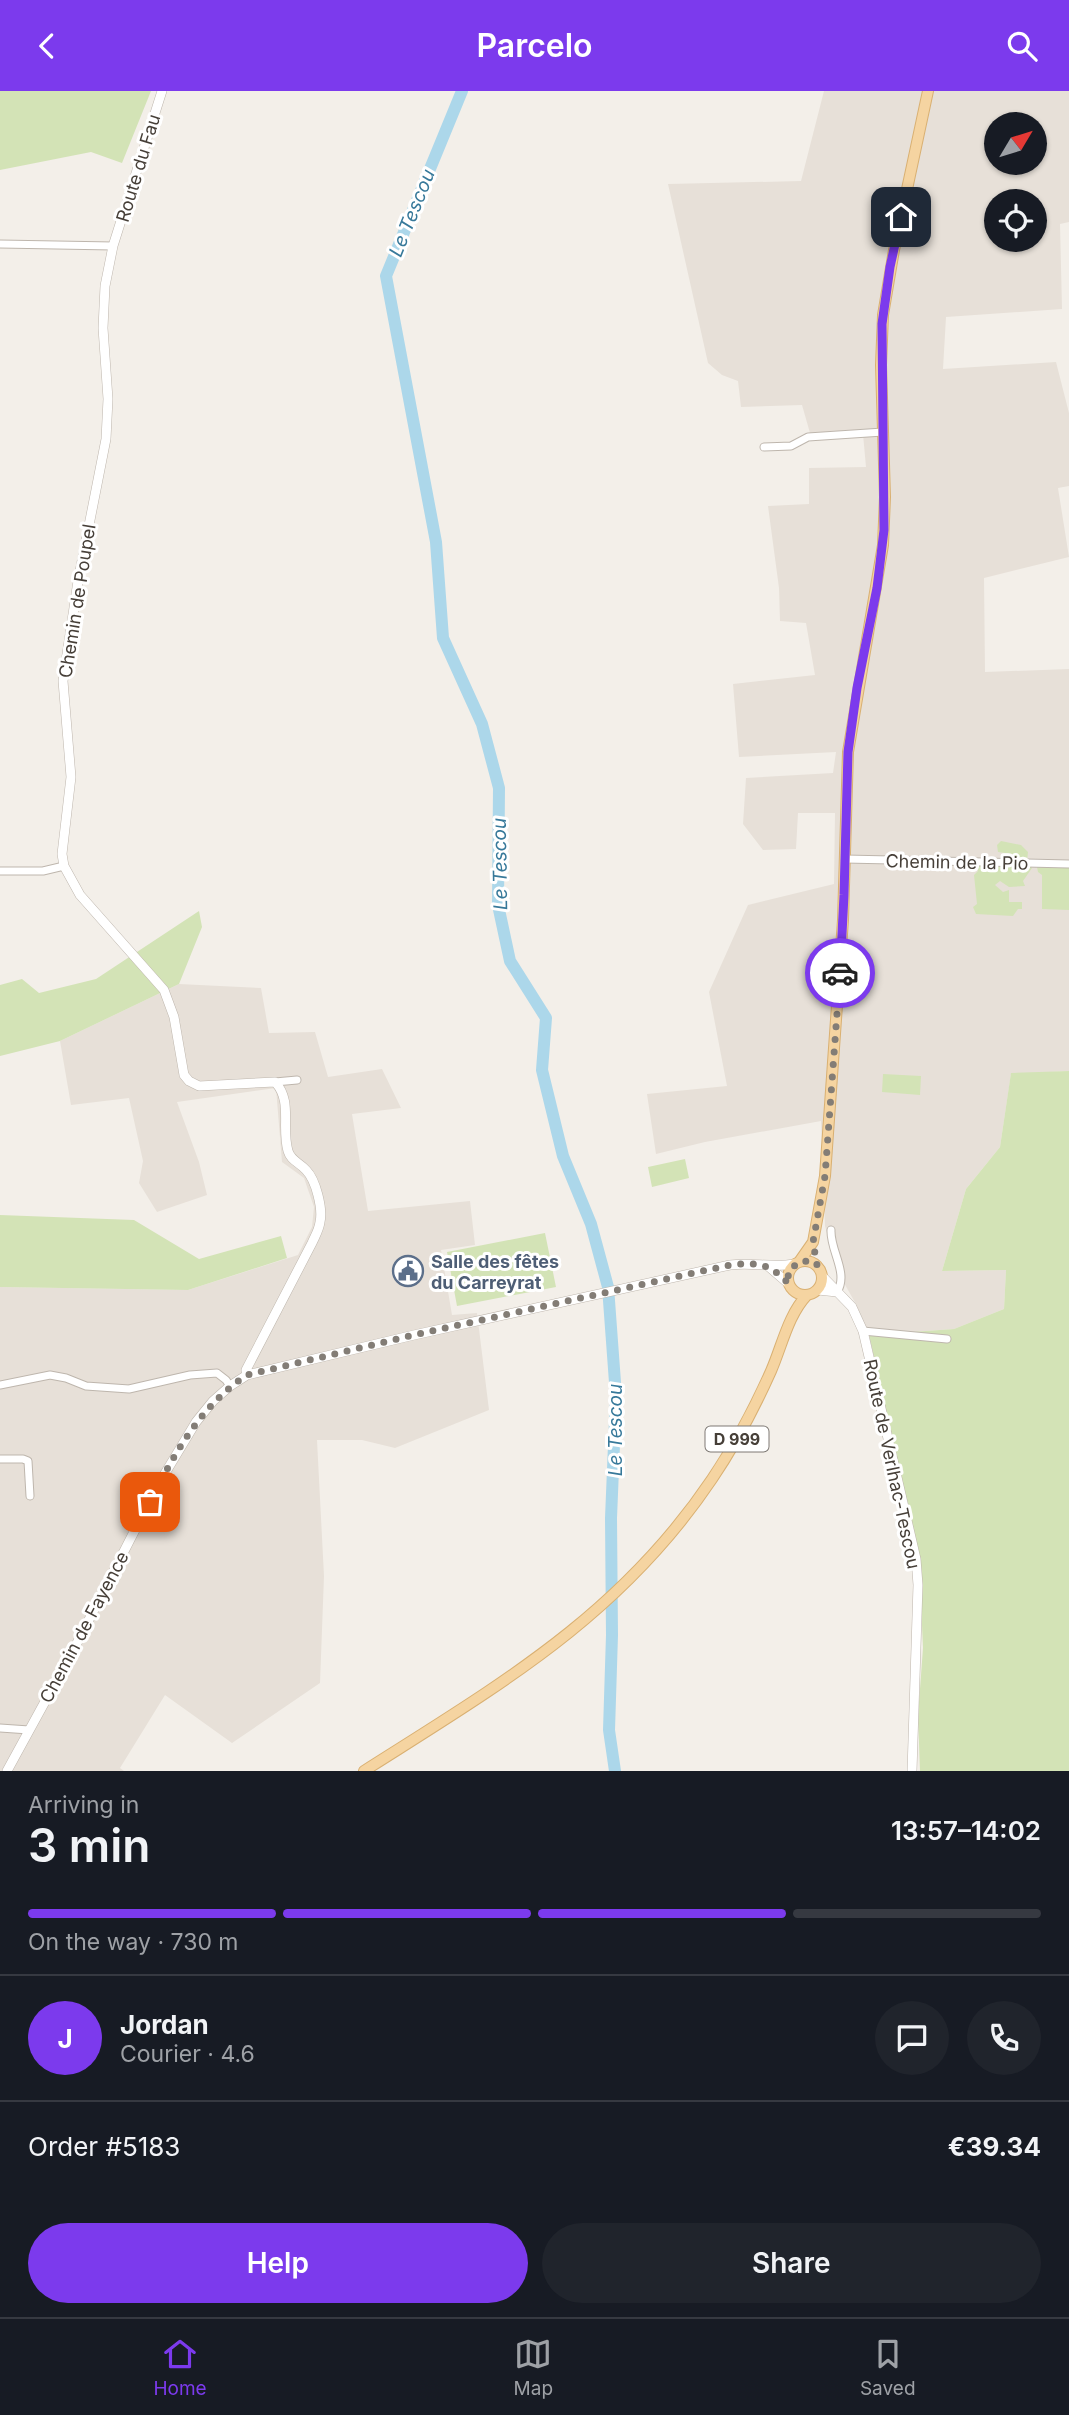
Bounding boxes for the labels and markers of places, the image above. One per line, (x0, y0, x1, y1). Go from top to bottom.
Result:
pin (871, 187, 931, 247)
place label: Salle des fêtes du Carreyrat (431, 1251, 559, 1293)
public building icon: Salle des fêtes du Carreyrat (391, 1254, 425, 1288)
pin (120, 1472, 180, 1532)

